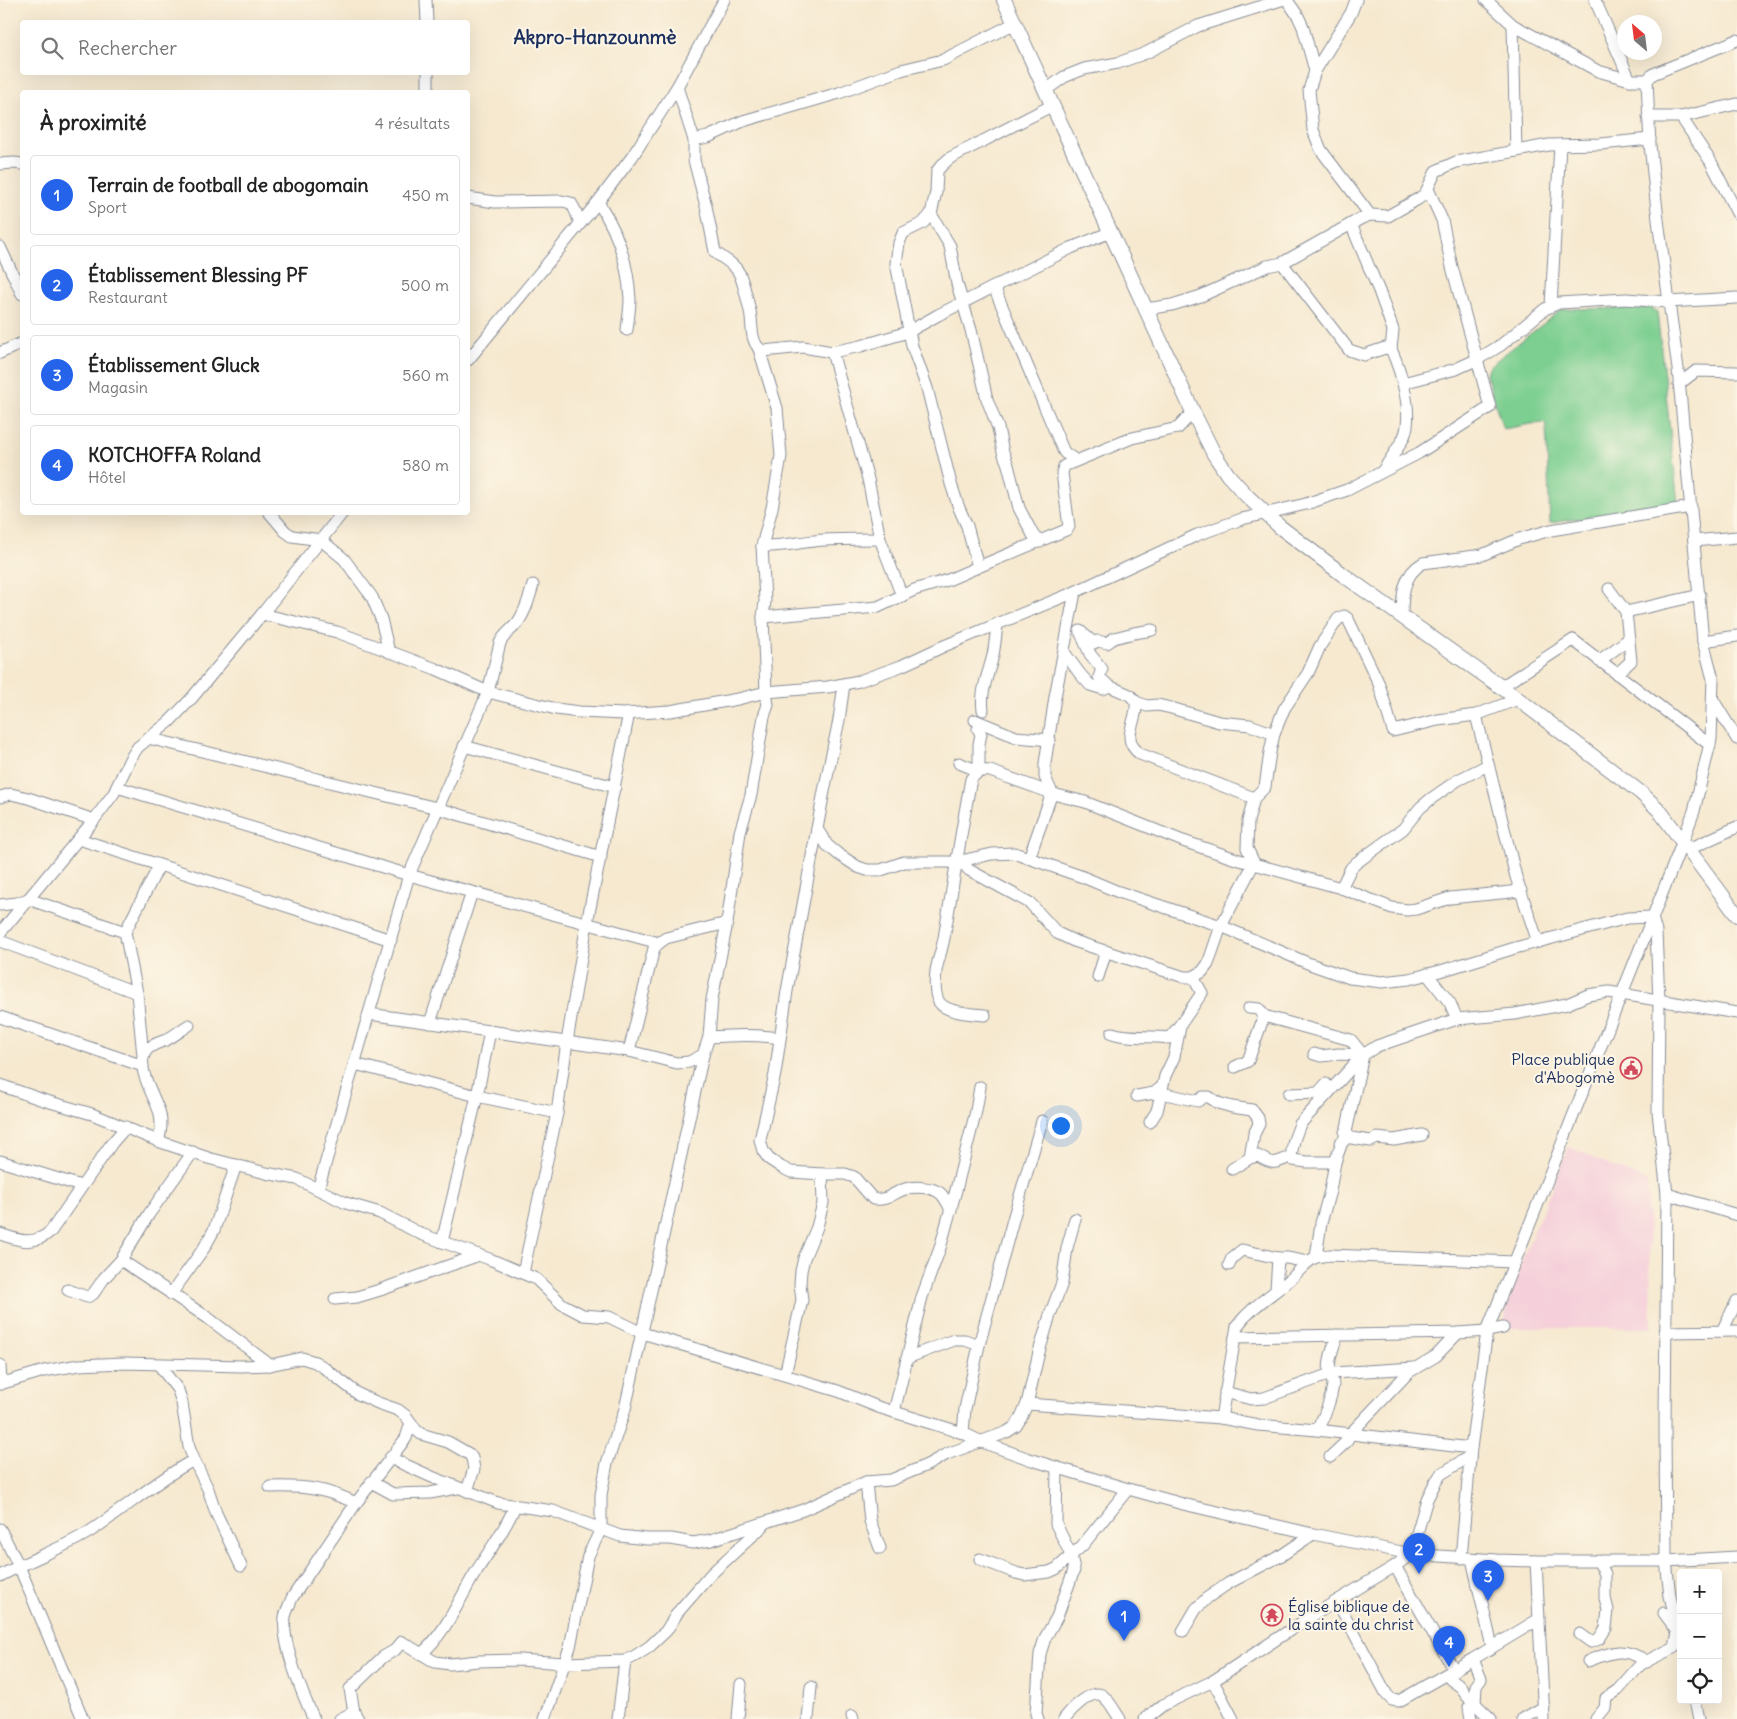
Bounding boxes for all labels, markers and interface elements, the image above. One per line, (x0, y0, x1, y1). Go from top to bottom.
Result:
north arrow (1617, 15, 1662, 60)
search box (20, 20, 470, 75)
district label: Akpro-Hanzounmè (513, 25, 677, 49)
icon: search (38, 34, 66, 62)
text: Rechercher (78, 36, 177, 60)
text: À proximité (40, 109, 147, 136)
text: 4 résultats (375, 113, 450, 133)
text: Terrain de football de abogomain (88, 173, 369, 197)
text: 1 (54, 185, 60, 205)
text: 450 m (402, 185, 449, 205)
text: Sport (88, 197, 127, 217)
text: Établissement Blessing PF (88, 263, 308, 287)
text: 2 (53, 275, 61, 295)
text: 500 m (401, 275, 449, 295)
text: Restaurant (88, 287, 168, 307)
text: Établissement Gluck (88, 353, 260, 377)
text: 3 (52, 365, 62, 385)
text: 560 m (402, 365, 449, 385)
text: Magasin (88, 377, 148, 397)
text: KOTCHOFFA Roland (88, 443, 261, 467)
text: 4 (52, 455, 62, 475)
text: 580 m (402, 455, 449, 475)
text: Hôtel (88, 467, 126, 487)
place label: Place publique d'Abogomè (1511, 1049, 1615, 1087)
public building icon: Place publique d'Abogomè (1619, 1056, 1643, 1080)
your location (1048, 1113, 1074, 1139)
pin: 2 (1403, 1533, 1435, 1574)
pin: 3 (1472, 1560, 1504, 1601)
map controls (1677, 1569, 1722, 1704)
button: + (1677, 1569, 1722, 1614)
place label: Église biblique de la sainte du christ (1288, 1596, 1415, 1634)
pin: 1 (1108, 1600, 1140, 1641)
temple icon: Église biblique de la sainte du christ (1260, 1603, 1284, 1627)
button: − (1677, 1614, 1722, 1659)
pin: 4 (1433, 1626, 1465, 1667)
button: locate (1677, 1659, 1722, 1704)

